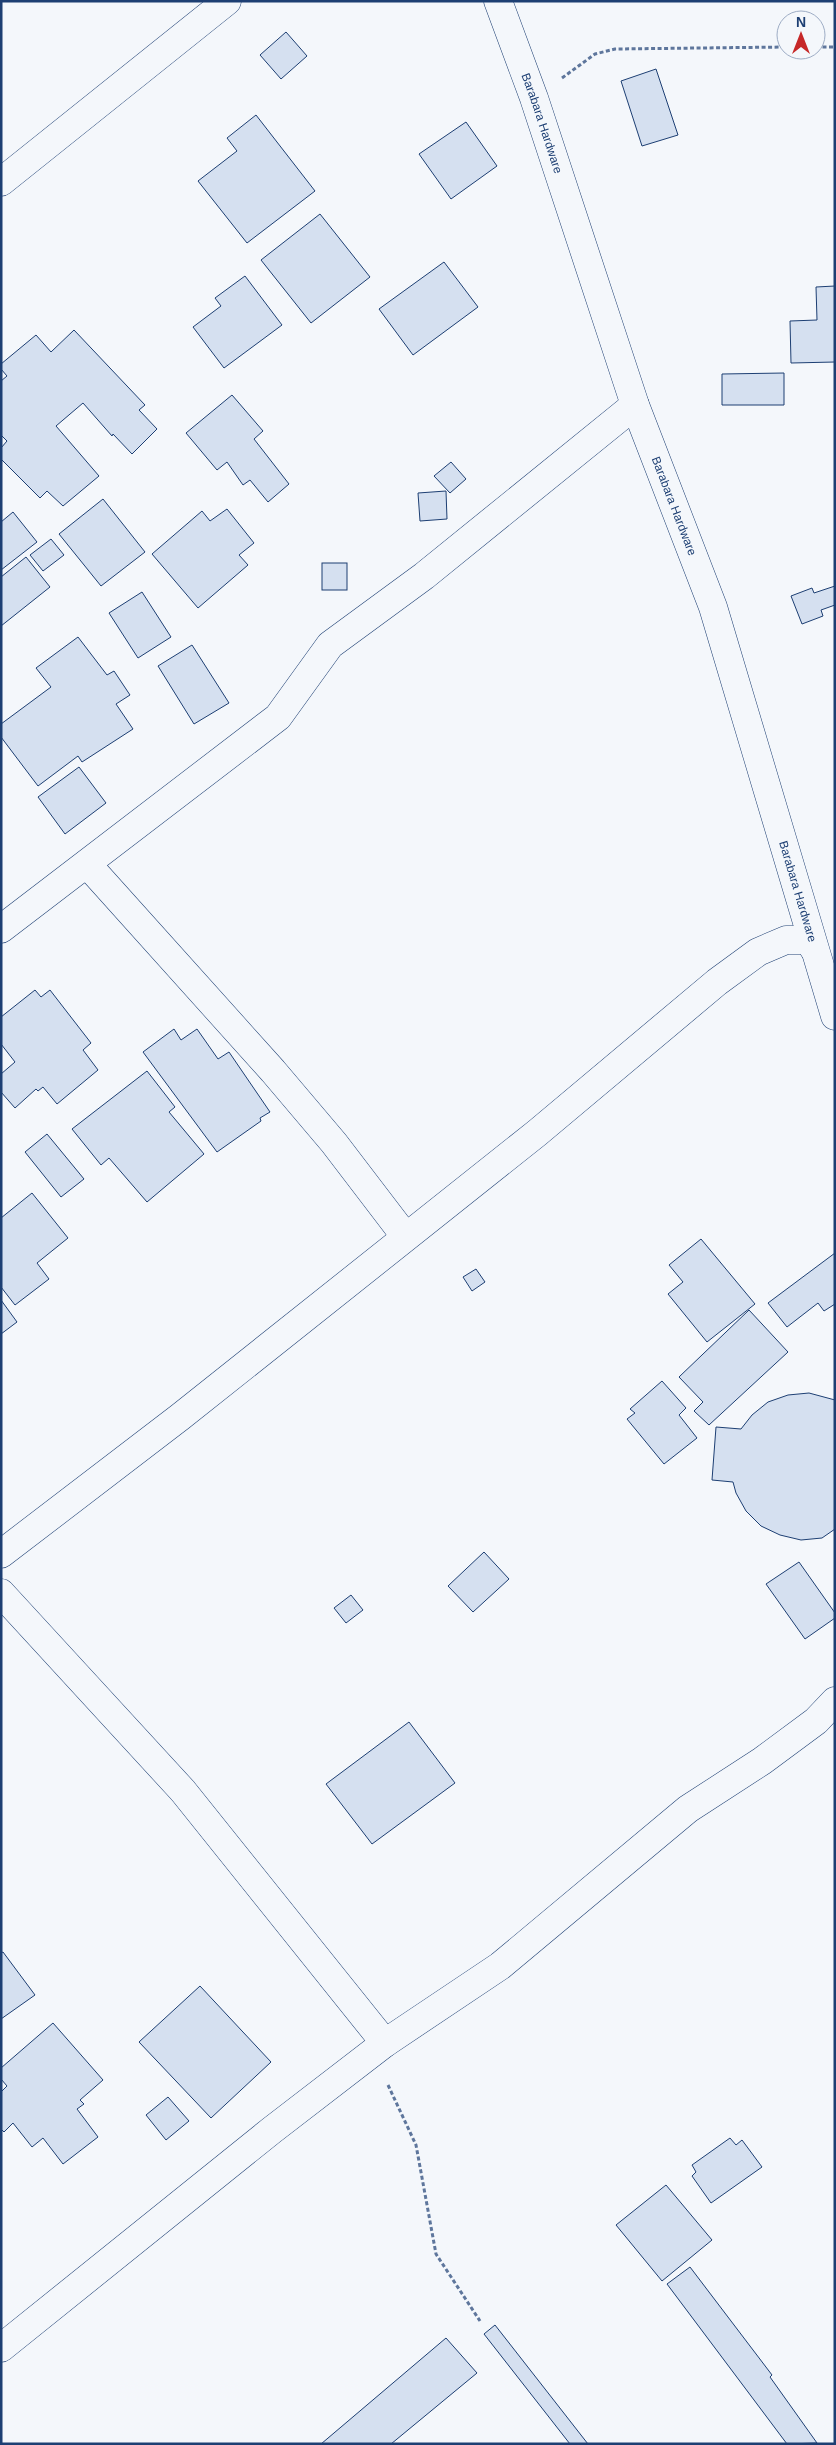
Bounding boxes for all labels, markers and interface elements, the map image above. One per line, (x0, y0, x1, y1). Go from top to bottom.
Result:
north arrow (776, 10, 826, 60)
text: N (796, 14, 806, 30)
street label: Barabara Hardware (518, 71, 565, 176)
street label: Barabara Hardware (649, 455, 700, 558)
street label: Barabara Hardware (776, 839, 820, 944)

